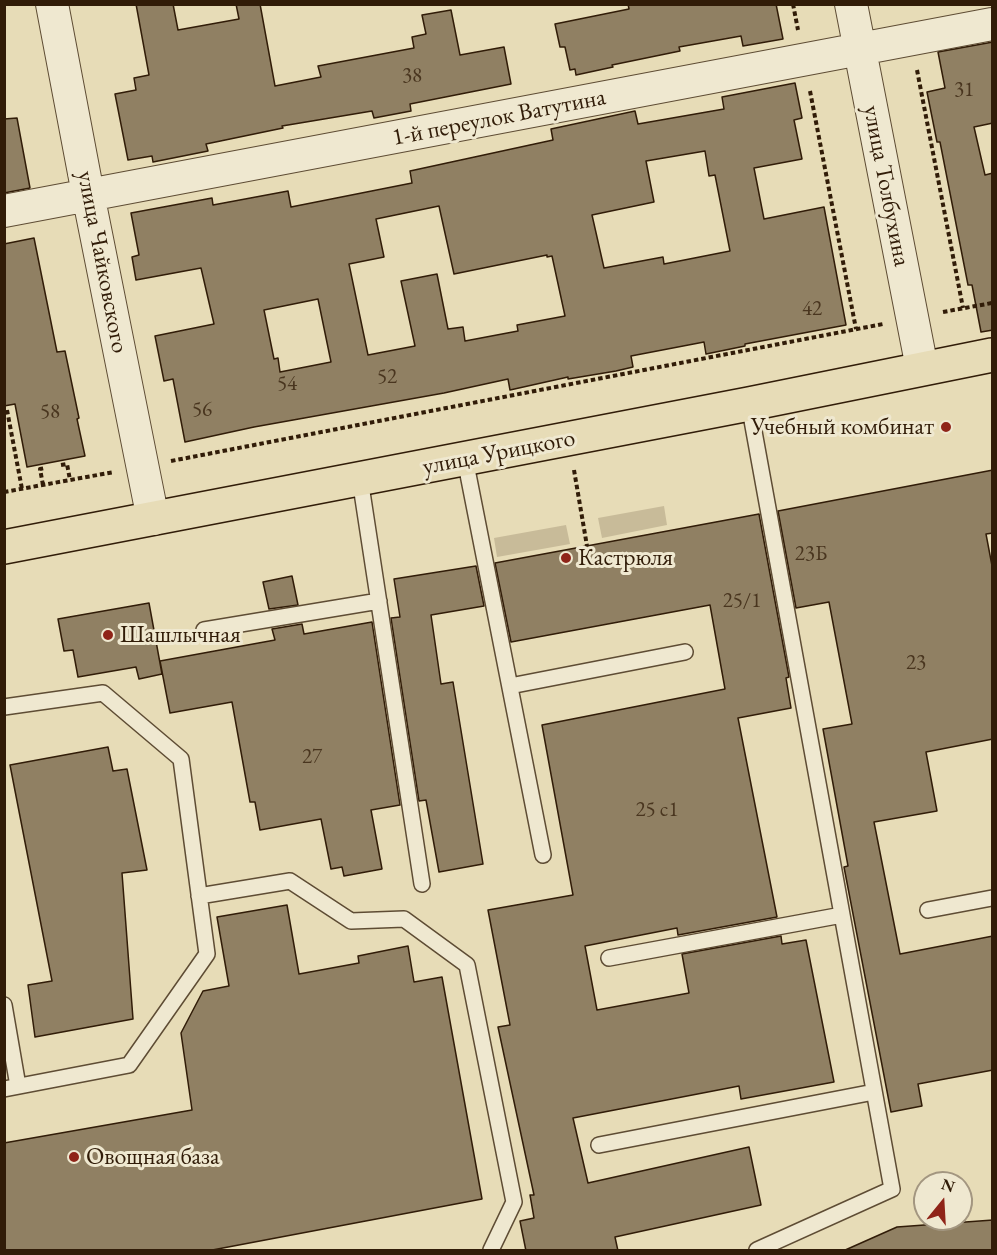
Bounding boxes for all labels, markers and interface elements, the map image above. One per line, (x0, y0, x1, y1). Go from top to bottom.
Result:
house number: 38 (402, 63, 422, 89)
house number: 31 (954, 77, 974, 103)
street label: 1-й переулок Ватутина (390, 83, 608, 153)
street label: улица Толбухина (856, 103, 916, 269)
street label: улица Чайковского (70, 168, 134, 356)
house number: 42 (802, 296, 822, 322)
house number: 52 (377, 364, 397, 390)
house number: 54 (277, 371, 297, 397)
house number: 56 (192, 397, 212, 423)
house number: 58 (40, 399, 60, 425)
place label: Учебный комбинат (751, 413, 934, 441)
marker: Учебный комбинат (939, 420, 953, 434)
street label: улица Урицкого (420, 424, 578, 482)
house number: 23Б (795, 541, 827, 567)
place label: Кастрюля (578, 544, 673, 572)
marker: Кастрюля (559, 551, 573, 565)
house number: 25/1 (723, 588, 761, 614)
place label: Шашлычная (120, 621, 241, 649)
marker: Шашлычная (101, 628, 115, 642)
house number: 23 (906, 650, 926, 676)
house number: 27 (302, 744, 322, 770)
house number: 25 с1 (636, 797, 678, 823)
place label: Овощная база (86, 1143, 220, 1171)
marker: Овощная база (67, 1150, 81, 1164)
north arrow (913, 1171, 973, 1231)
text: N (939, 1173, 957, 1197)

